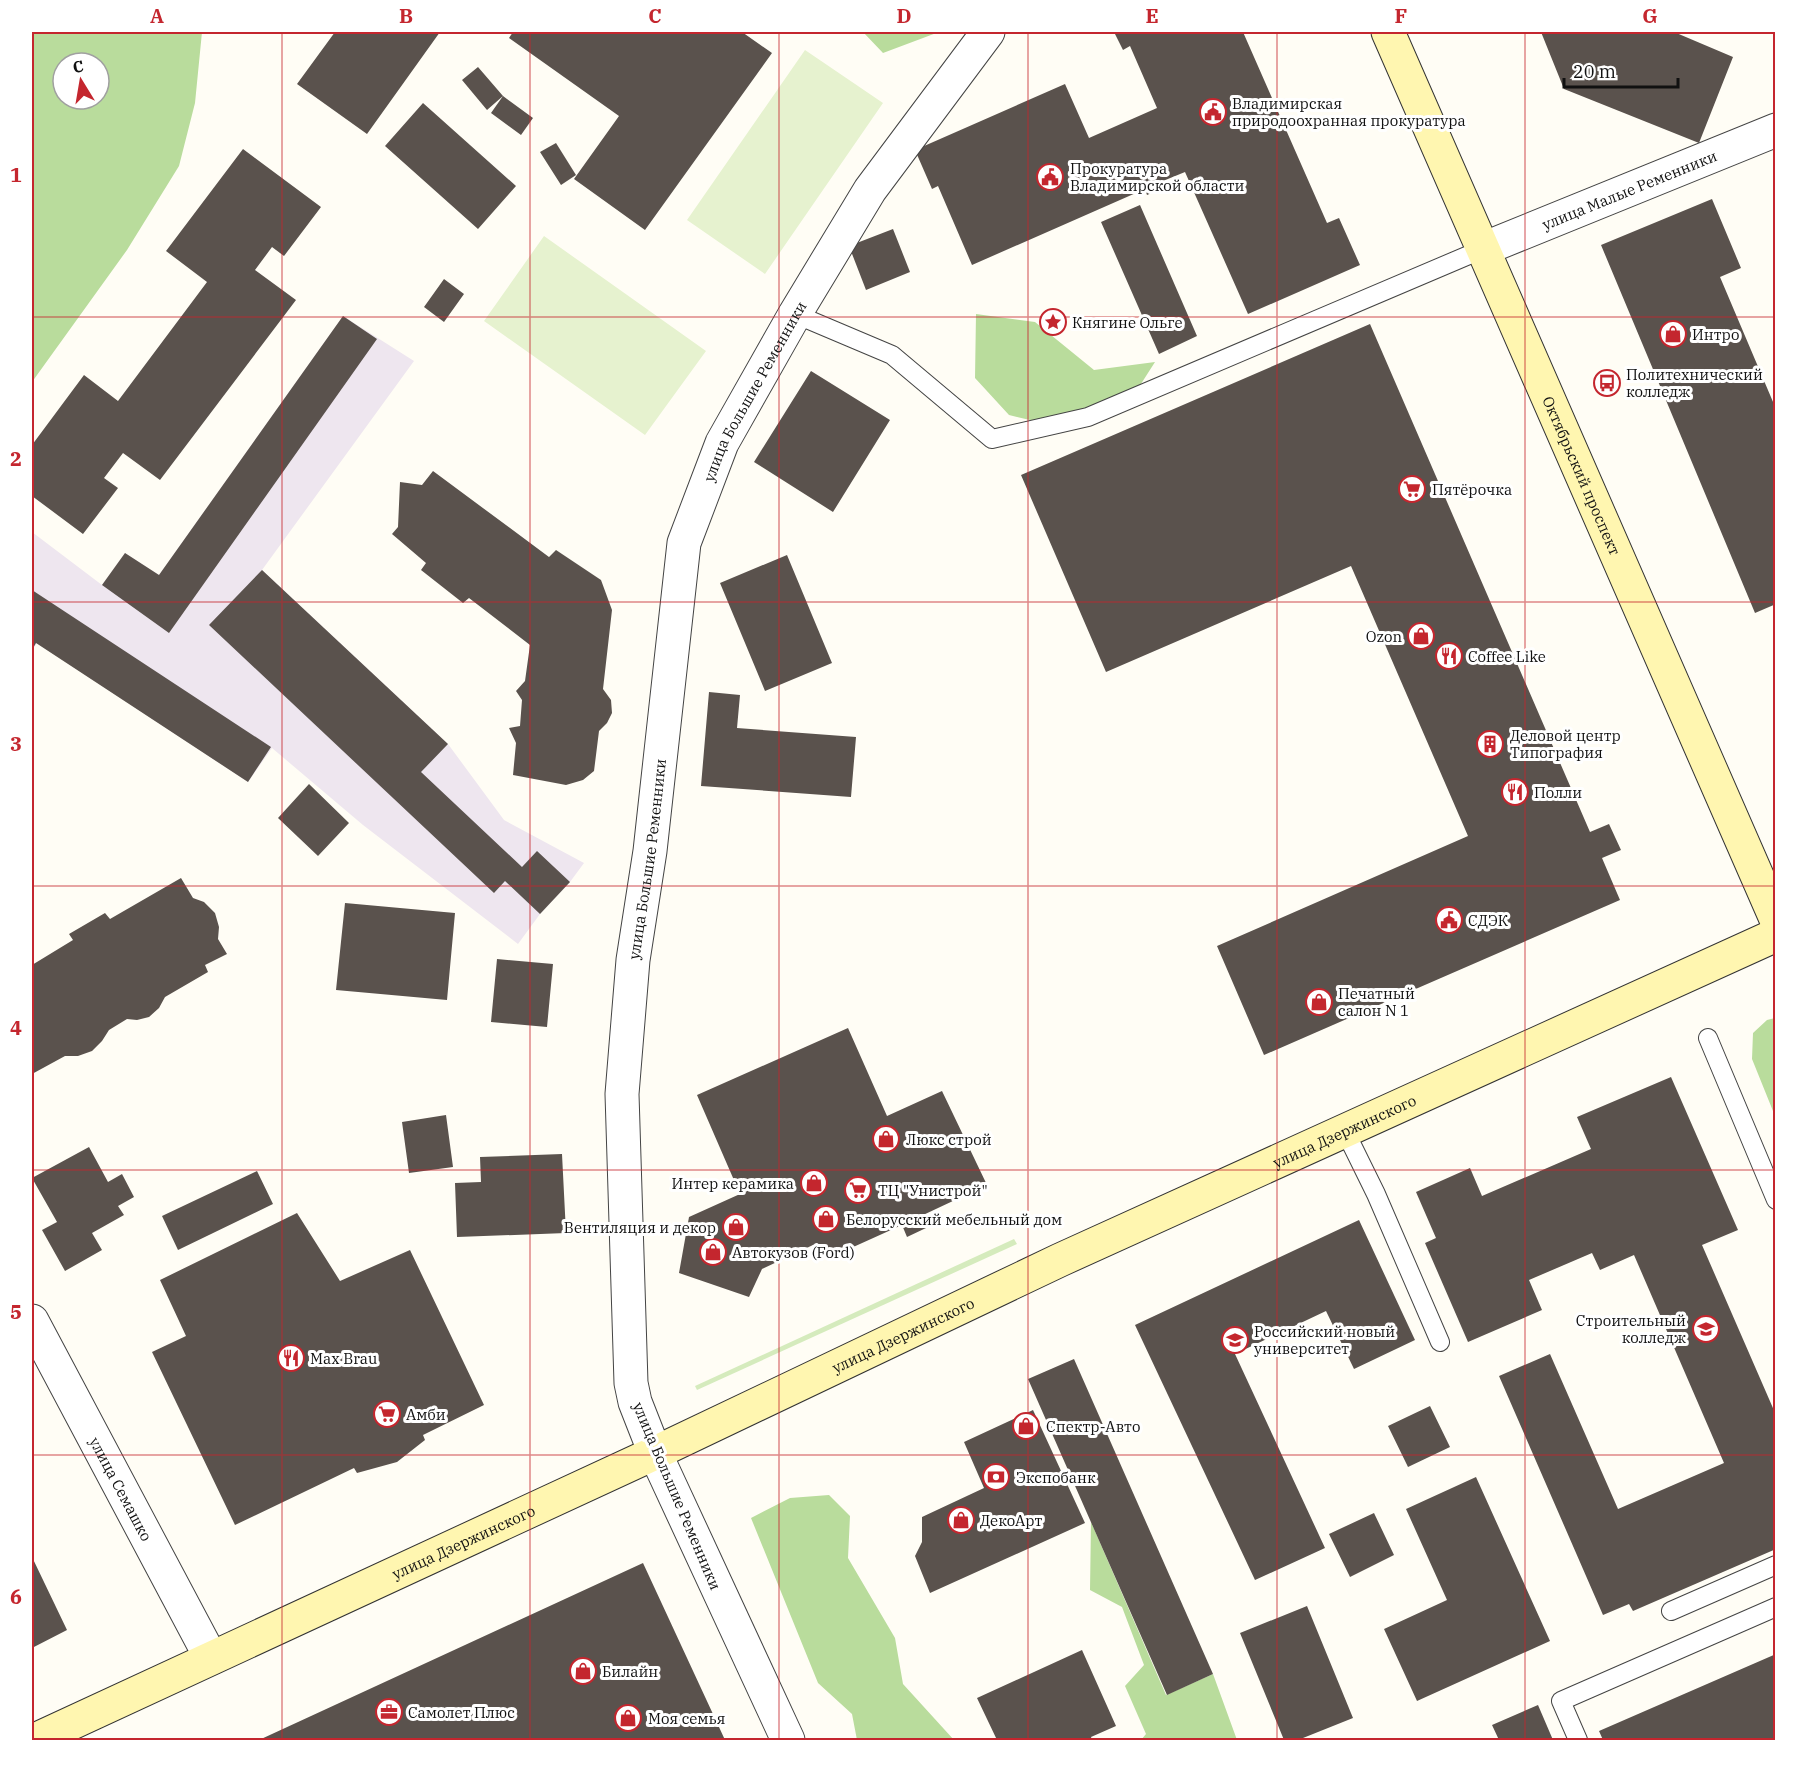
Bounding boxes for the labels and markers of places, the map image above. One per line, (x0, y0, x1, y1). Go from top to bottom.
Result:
place label: Владимирская природоохранная прокуратура (1232, 94, 1466, 130)
public building icon: Владимирская природоохранная прокуратура (1198, 97, 1228, 127)
place label: Прокуратура Владимирской области (1070, 159, 1245, 195)
public building icon: Прокуратура Владимирской области (1035, 162, 1065, 192)
place icon: Княгине Ольге (1038, 307, 1068, 337)
place label: Княгине Ольге (1072, 313, 1183, 332)
shop icon: Интро (1658, 319, 1688, 349)
place label: Интро (1692, 325, 1739, 344)
place label: Политехнический колледж (1626, 365, 1763, 401)
bus stop icon: Политехнический колледж (1592, 368, 1622, 398)
supermarket icon: Пятёрочка (1397, 474, 1427, 504)
place label: Пятёрочка (1432, 480, 1512, 499)
shop icon: Ozon (1406, 621, 1436, 651)
place label: Ozon (1366, 627, 1402, 646)
restaurant icon: Coffee Like (1434, 641, 1464, 671)
place label: Coffee Like (1468, 647, 1546, 666)
place label: Деловой центр Типография (1510, 726, 1621, 762)
building icon: Деловой центр Типография (1475, 729, 1505, 759)
restaurant icon: Полли (1500, 777, 1530, 807)
place label: Полли (1534, 783, 1582, 802)
public building icon: СДЭК (1434, 905, 1464, 935)
place label: СДЭК (1468, 911, 1509, 930)
place label: Печатный салон N 1 (1338, 984, 1415, 1020)
shop icon: Печатный салон N 1 (1304, 987, 1334, 1017)
shop icon: Люкс строй (871, 1124, 901, 1154)
place label: Люкс строй (906, 1130, 992, 1149)
shop icon: Интер керамика (799, 1168, 829, 1198)
place label: Интер керамика (672, 1174, 794, 1193)
supermarket icon: ТЦ "Унистрой" (843, 1175, 873, 1205)
place label: ТЦ "Унистрой" (878, 1181, 988, 1200)
shop icon: Белорусский мебельный дом (811, 1204, 841, 1234)
place label: Белорусский мебельный дом (846, 1210, 1062, 1229)
shop icon: Вентиляция и декор (721, 1212, 751, 1242)
place label: Вентиляция и декор (564, 1218, 716, 1237)
shop icon: Автокузов (Ford) (698, 1237, 728, 1267)
place label: Автокузов (Ford) (732, 1243, 855, 1262)
place label: Строительный колледж (1576, 1311, 1686, 1347)
school or university icon: Строительный колледж (1691, 1314, 1721, 1344)
place label: Российский новый университет (1254, 1322, 1395, 1358)
school or university icon: Российский новый университет (1220, 1325, 1250, 1355)
restaurant icon: Max Brau (276, 1343, 306, 1373)
place label: Max Brau (310, 1349, 377, 1368)
supermarket icon: Амби (372, 1399, 402, 1429)
place label: Амби (406, 1405, 446, 1424)
shop icon: Спектр-Авто (1011, 1411, 1041, 1441)
place label: Спектр-Авто (1046, 1417, 1140, 1436)
bank icon: Экспобанк (981, 1462, 1011, 1492)
place label: Экспобанк (1016, 1468, 1096, 1487)
shop icon: ДекоАрт (946, 1505, 976, 1535)
place label: ДекоАрт (980, 1511, 1042, 1530)
shop icon: Билайн (568, 1656, 598, 1686)
place label: Билайн (602, 1662, 658, 1681)
office icon: Самолет Плюс (374, 1697, 404, 1727)
place label: Самолет Плюс (408, 1703, 515, 1722)
shop icon: Моя семья (613, 1703, 643, 1733)
place label: Моя семья (648, 1709, 725, 1728)

